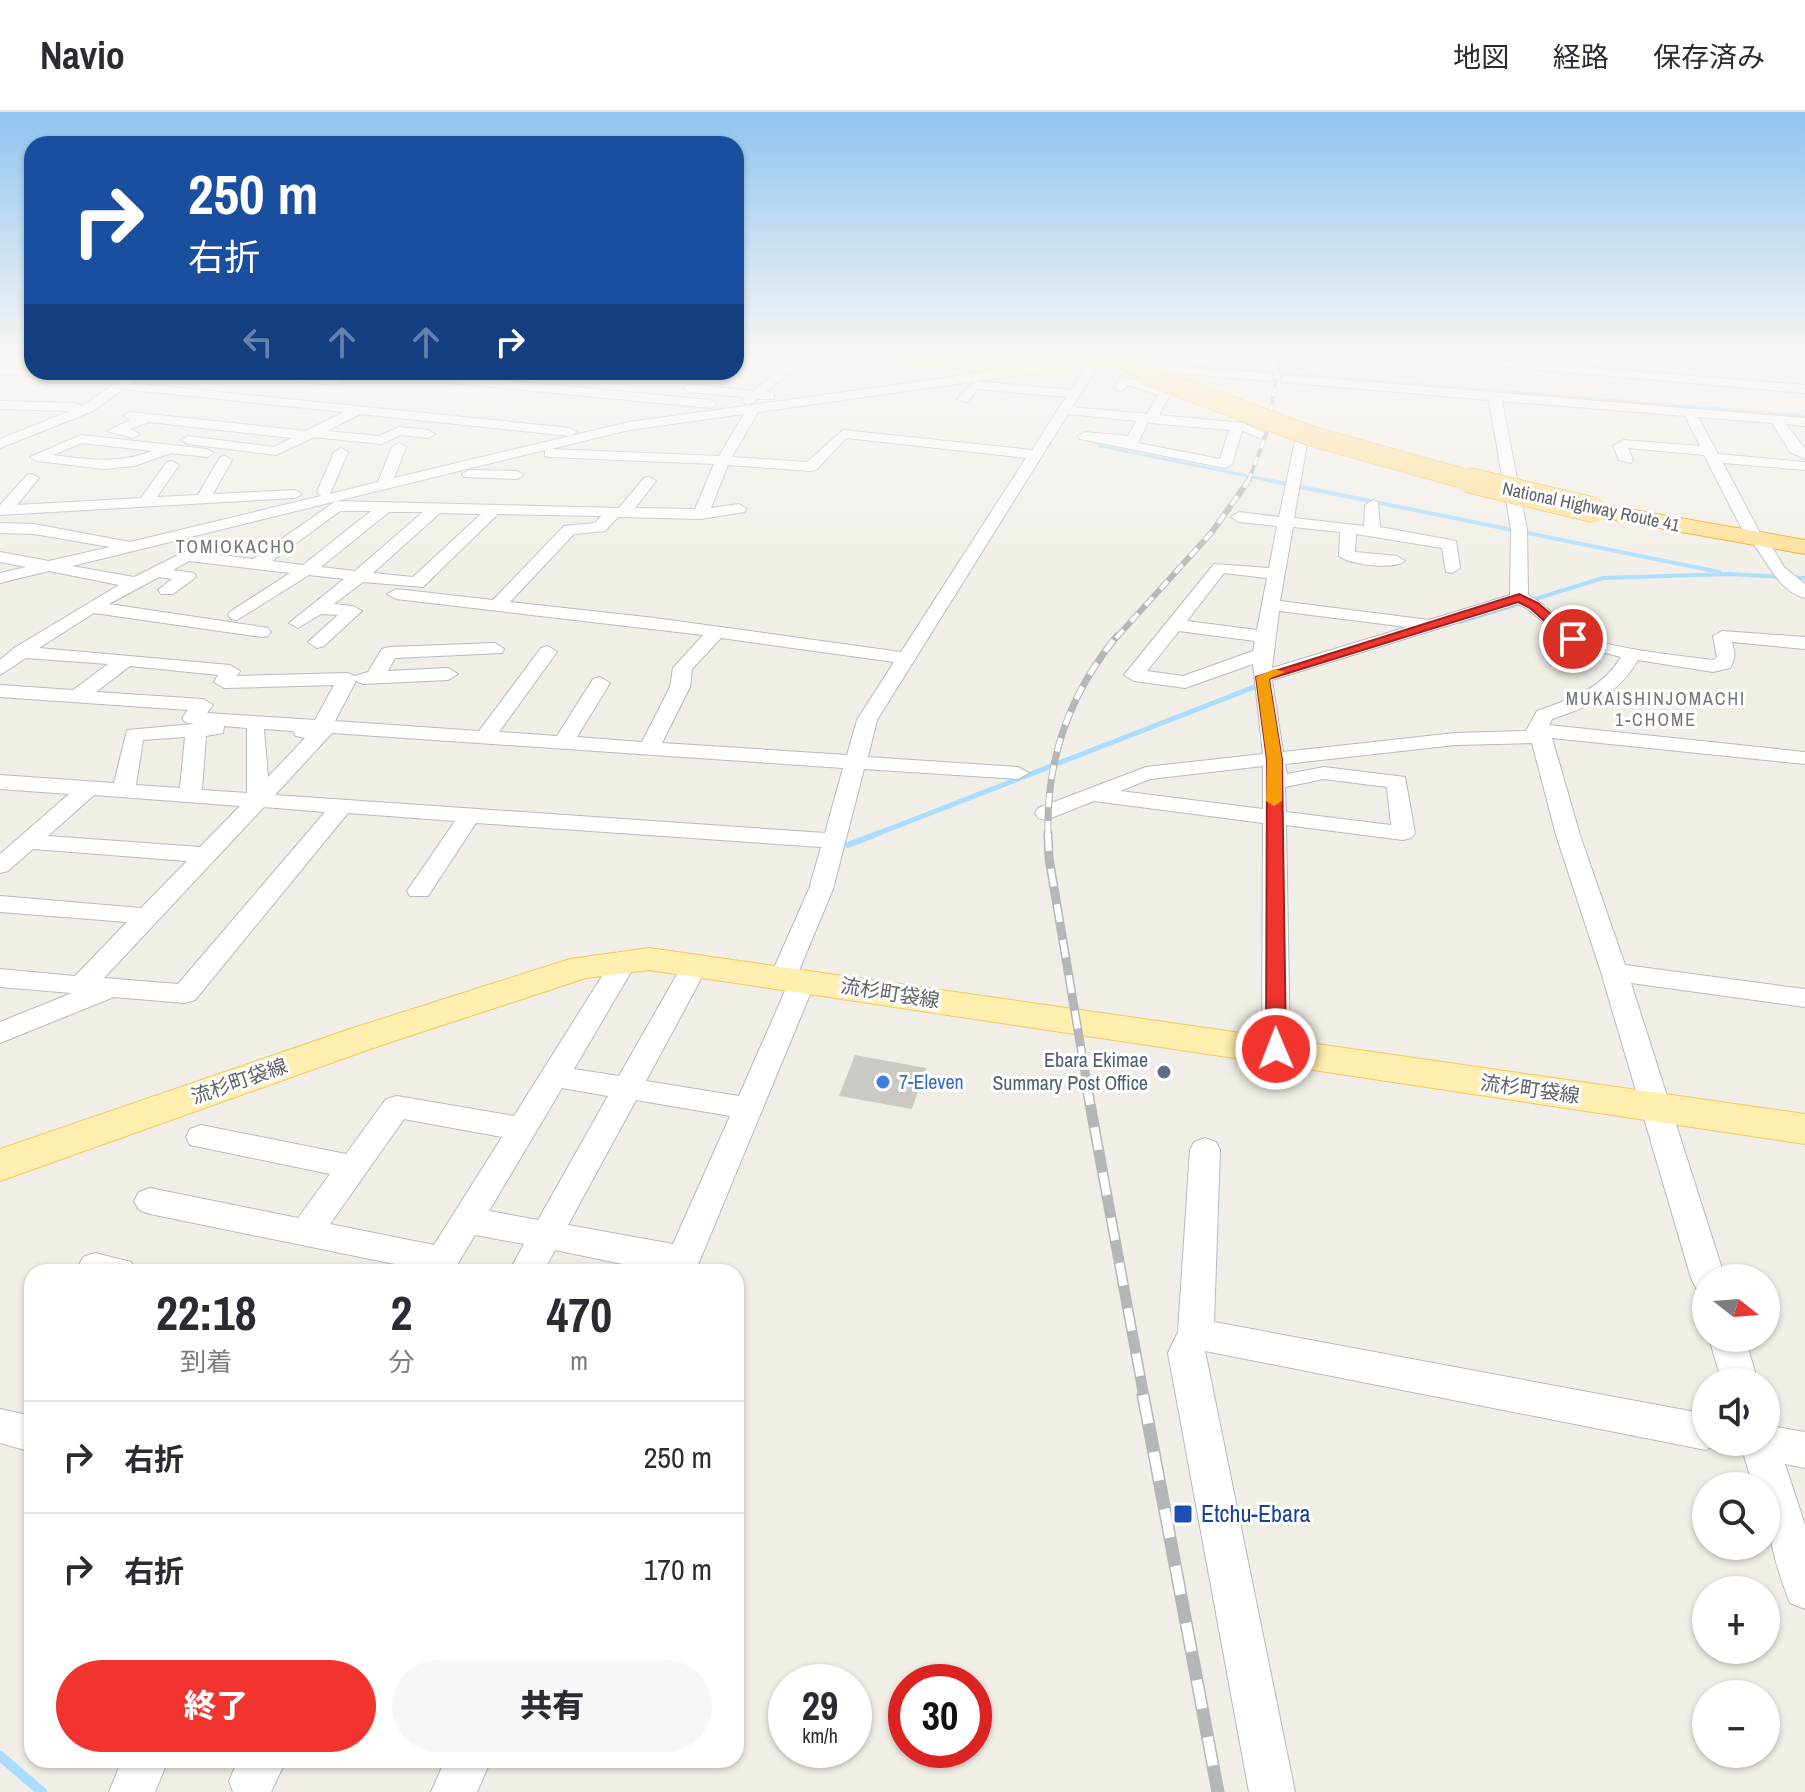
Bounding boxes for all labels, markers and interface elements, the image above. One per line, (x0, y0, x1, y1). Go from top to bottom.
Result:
text: Navio (40, 30, 125, 81)
text: 地図 (1453, 38, 1509, 76)
text: 経路 (1553, 38, 1609, 76)
text: 保存済み (1653, 38, 1765, 76)
text: 250 m (188, 156, 318, 231)
icon: right (56, 168, 160, 272)
text: 右折 (188, 233, 260, 281)
icon: left (236, 320, 280, 364)
icon: ahead (320, 320, 364, 364)
icon: ahead (404, 320, 448, 364)
icon: right (488, 320, 532, 364)
street label: National Highway Route 41 (1500, 476, 1683, 538)
district label: TOMIOKACHO (176, 534, 296, 559)
pin (1539, 605, 1607, 673)
icon: arrive (1551, 617, 1595, 661)
district label: MUKAISHINJOMACHI 1-CHOME (1566, 686, 1746, 732)
street label: 流杉町袋線 (839, 971, 942, 1014)
position arrow (1234, 1007, 1318, 1091)
place label: Ebara Ekimae Summary Post Office (992, 1046, 1148, 1096)
street label: 流杉町袋線 (187, 1051, 291, 1110)
marker: Ebara Ekimae Summary Post Office (1155, 1063, 1173, 1081)
place label: 7-Eleven (899, 1068, 964, 1095)
street label: 流杉町袋線 (1479, 1068, 1581, 1109)
marker: 7-Eleven (874, 1073, 892, 1091)
north arrow (1692, 1264, 1780, 1352)
map controls (1692, 1264, 1780, 1768)
text: 22:18 (156, 1280, 257, 1345)
text: 2 (391, 1280, 412, 1345)
text: 470 (546, 1282, 612, 1347)
text: m (570, 1343, 588, 1378)
text: 到着 (180, 1344, 232, 1379)
text: 分 (388, 1344, 414, 1379)
button: sound (1692, 1368, 1780, 1456)
icon: right (56, 1435, 100, 1479)
text: 250 m (644, 1437, 712, 1477)
text: 右折 (124, 1439, 184, 1479)
button: search (1692, 1472, 1780, 1560)
place label: Etchu-Ebara (1201, 1497, 1310, 1529)
marker: Etchu-Ebara (1172, 1503, 1194, 1525)
icon: right (56, 1547, 100, 1591)
text: 170 m (644, 1549, 712, 1589)
text: 右折 (124, 1551, 184, 1591)
button: + (1692, 1576, 1780, 1664)
button: 終了 (56, 1660, 376, 1752)
button: 共有 (392, 1660, 712, 1752)
speed limit sign: 30 (888, 1664, 992, 1768)
text: 29 (802, 1679, 838, 1732)
button: − (1692, 1680, 1780, 1768)
text: km/h (802, 1722, 838, 1749)

